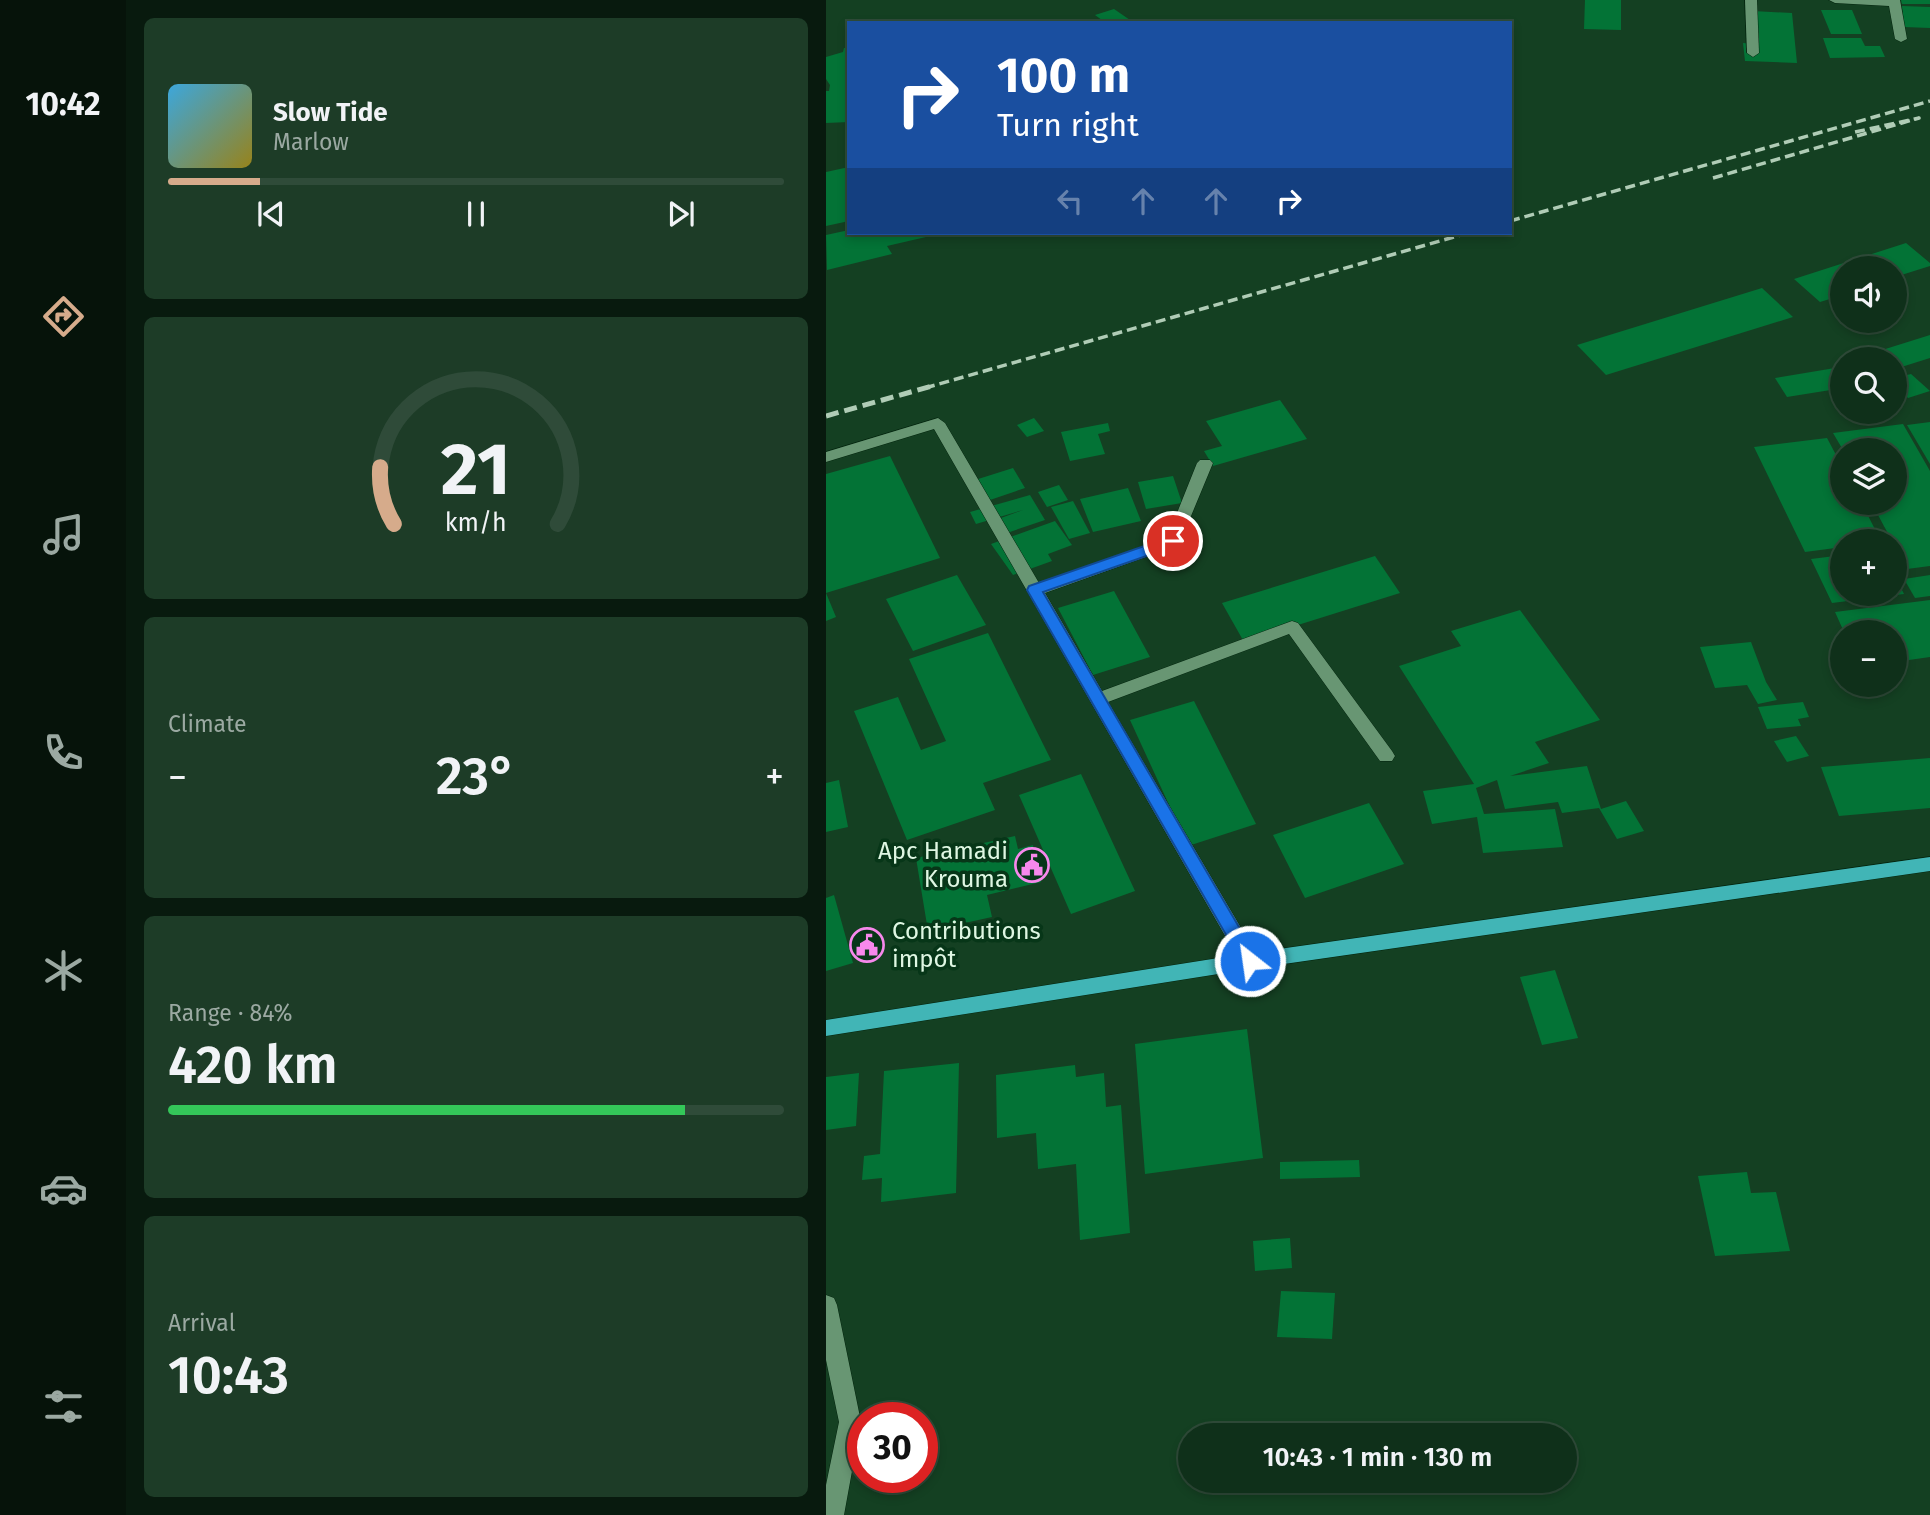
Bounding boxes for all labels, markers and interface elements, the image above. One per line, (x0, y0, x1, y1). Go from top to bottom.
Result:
text: 100 m (997, 46, 1130, 105)
icon: right (882, 49, 973, 140)
text: 10:42 (25, 85, 101, 123)
text: Slow Tide (273, 97, 388, 128)
text: Turn right (997, 106, 1139, 144)
text: Marlow (273, 128, 349, 156)
icon: left (1051, 182, 1089, 220)
icon: ahead (1124, 182, 1162, 220)
icon: ahead (1197, 182, 1235, 220)
icon: right (1270, 182, 1308, 220)
icon: previous (252, 195, 290, 233)
icon: pause (457, 195, 495, 233)
icon: next (662, 195, 700, 233)
map controls (1830, 256, 1907, 697)
button: sound (1830, 256, 1907, 333)
icon: directions (39, 292, 88, 341)
button: search (1830, 347, 1907, 424)
text: 21 (441, 427, 511, 514)
button: layers (1830, 438, 1907, 515)
text: km/h (445, 508, 507, 538)
icon: music (39, 510, 88, 559)
pin (1143, 511, 1203, 571)
icon: arrive (1154, 522, 1192, 560)
button: + (1830, 529, 1907, 606)
button: − (1830, 620, 1907, 697)
text: Climate (168, 710, 247, 738)
icon: phone (39, 728, 88, 777)
text: 23° (436, 745, 516, 808)
text: − (168, 754, 187, 800)
text: + (765, 754, 784, 800)
place label: Apc Hamadi Krouma (878, 837, 1008, 893)
public building icon: Apc Hamadi Krouma (1013, 846, 1051, 884)
place label: Contributions impôt (892, 917, 1041, 973)
position arrow (1213, 924, 1287, 998)
public building icon: Contributions impôt (848, 926, 886, 964)
icon: climate (39, 946, 88, 995)
text: Range · 84% (168, 999, 293, 1027)
text: 420 km (168, 1034, 338, 1097)
icon: car (39, 1164, 88, 1213)
text: Arrival (168, 1309, 235, 1337)
text: 10:43 (168, 1344, 289, 1407)
icon: filters (39, 1382, 88, 1431)
speed limit sign: 30 (847, 1402, 938, 1493)
text: 10:43 · 1 min · 130 m (1263, 1442, 1492, 1473)

